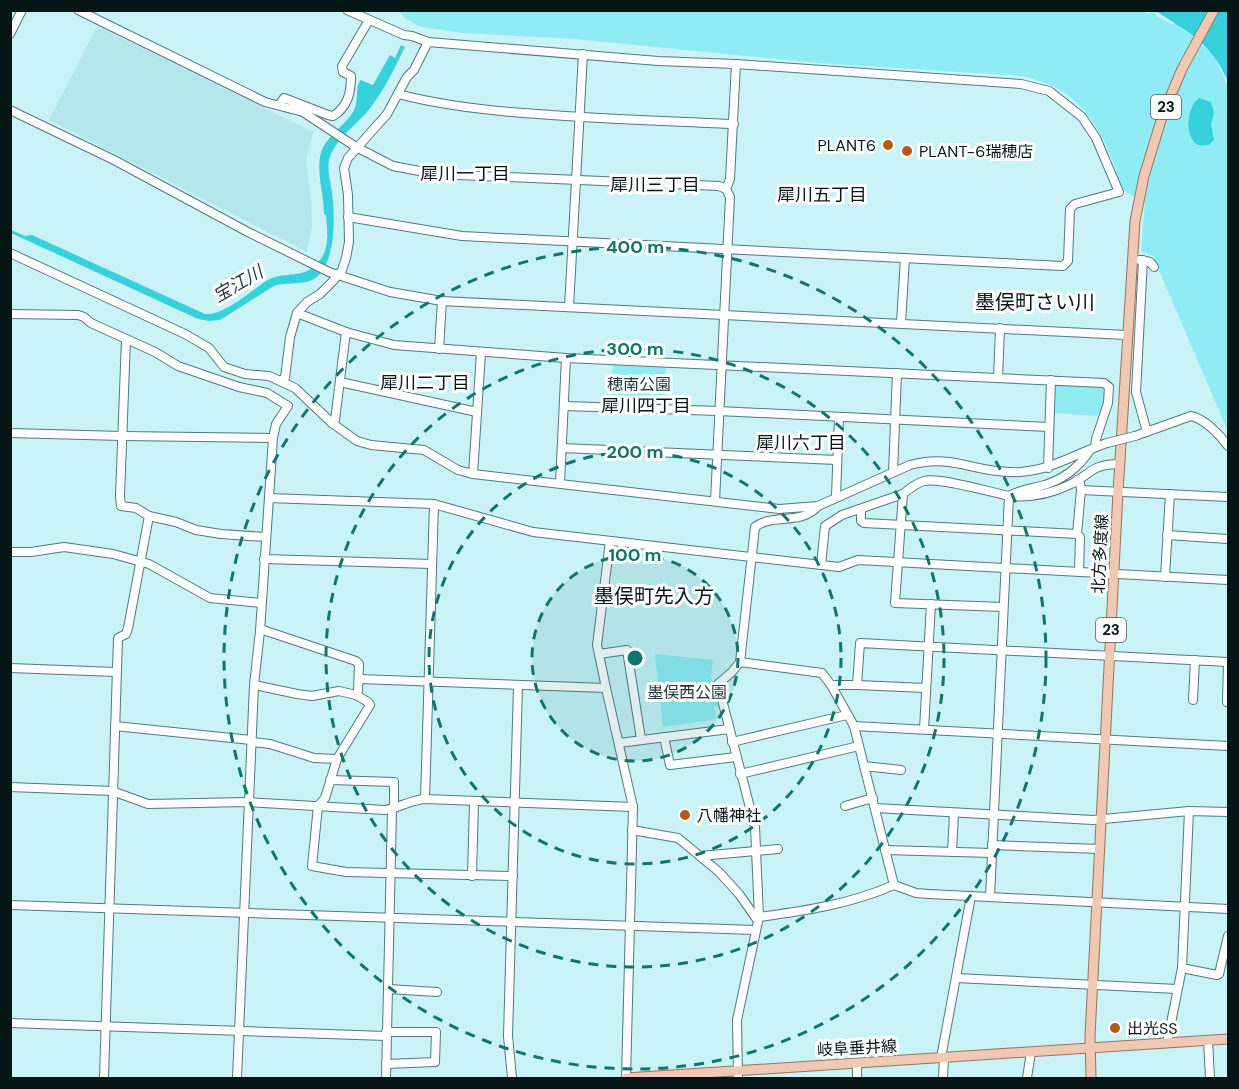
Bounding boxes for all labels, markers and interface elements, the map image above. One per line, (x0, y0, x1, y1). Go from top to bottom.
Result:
road number: 23 (1151, 95, 1181, 119)
place label: PLANT6 (818, 135, 876, 156)
marker: PLANT6 (881, 138, 895, 152)
place label: PLANT-6瑞穂店 (919, 141, 1033, 162)
marker: PLANT-6瑞穂店 (900, 144, 914, 158)
district label: 犀川一丁目 (420, 162, 510, 186)
district label: 犀川三丁目 (610, 173, 700, 197)
district label: 犀川五丁目 (777, 183, 867, 207)
text: 400 m (606, 235, 664, 259)
water label: 宝江川 (209, 259, 269, 308)
district label: 墨俣町さい川 (975, 289, 1095, 315)
text: 300 m (606, 337, 664, 361)
district label: 犀川二丁目 (380, 371, 470, 395)
park label: 穂南公園 (607, 374, 671, 395)
district label: 犀川四丁目 (601, 394, 691, 418)
district label: 犀川六丁目 (756, 431, 846, 455)
text: 200 m (607, 440, 663, 464)
street label: 北方多度線 (1087, 513, 1113, 595)
text: 100 m (608, 543, 662, 567)
district label: 墨俣町先入方 (594, 583, 714, 609)
road number: 23 (1096, 618, 1126, 642)
centre of rings (625, 648, 645, 668)
park label: 墨俣西公園 (647, 682, 727, 703)
place label: 八幡神社 (697, 805, 761, 826)
marker: 八幡神社 (678, 808, 692, 822)
place label: 出光SS (1127, 1018, 1178, 1039)
marker: 出光SS (1108, 1021, 1122, 1035)
street label: 岐阜垂井線 (816, 1035, 898, 1061)

